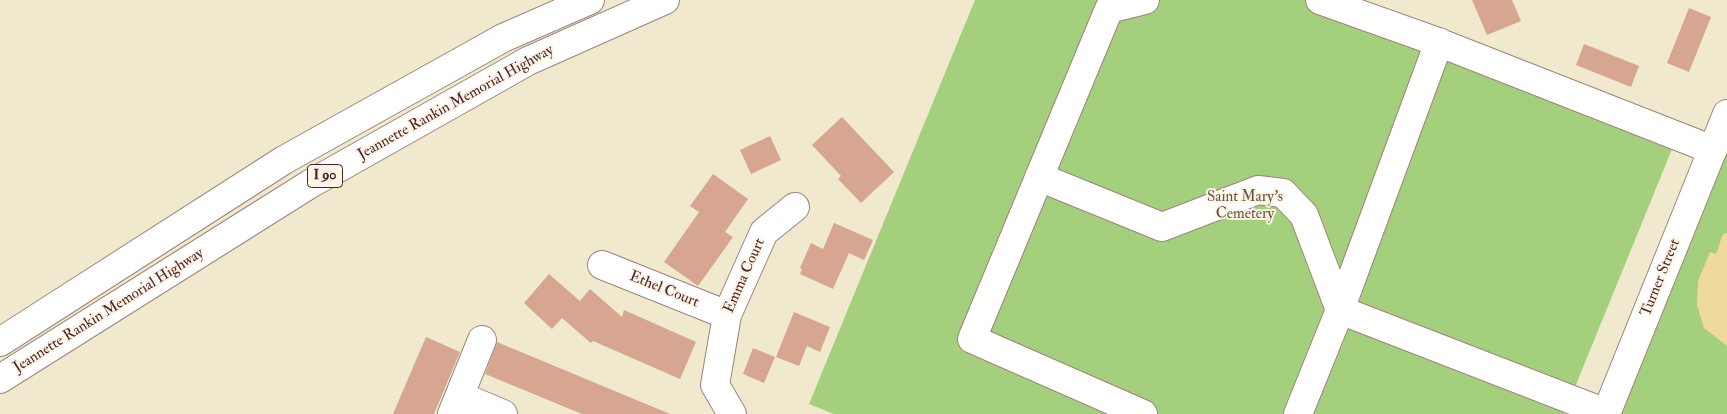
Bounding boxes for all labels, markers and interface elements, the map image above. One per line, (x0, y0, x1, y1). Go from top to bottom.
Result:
street label: Jeannette Rankin Memorial Highway (355, 42, 557, 164)
road number: I 90 (308, 165, 342, 188)
park label: Saint Mary's Cemetery (1207, 189, 1283, 224)
street label: Emma Court (721, 236, 769, 316)
street label: Turner Street (1637, 237, 1685, 319)
street label: Jeannette Rankin Memorial Highway (10, 245, 208, 377)
street label: Ethel Court (627, 268, 701, 312)

